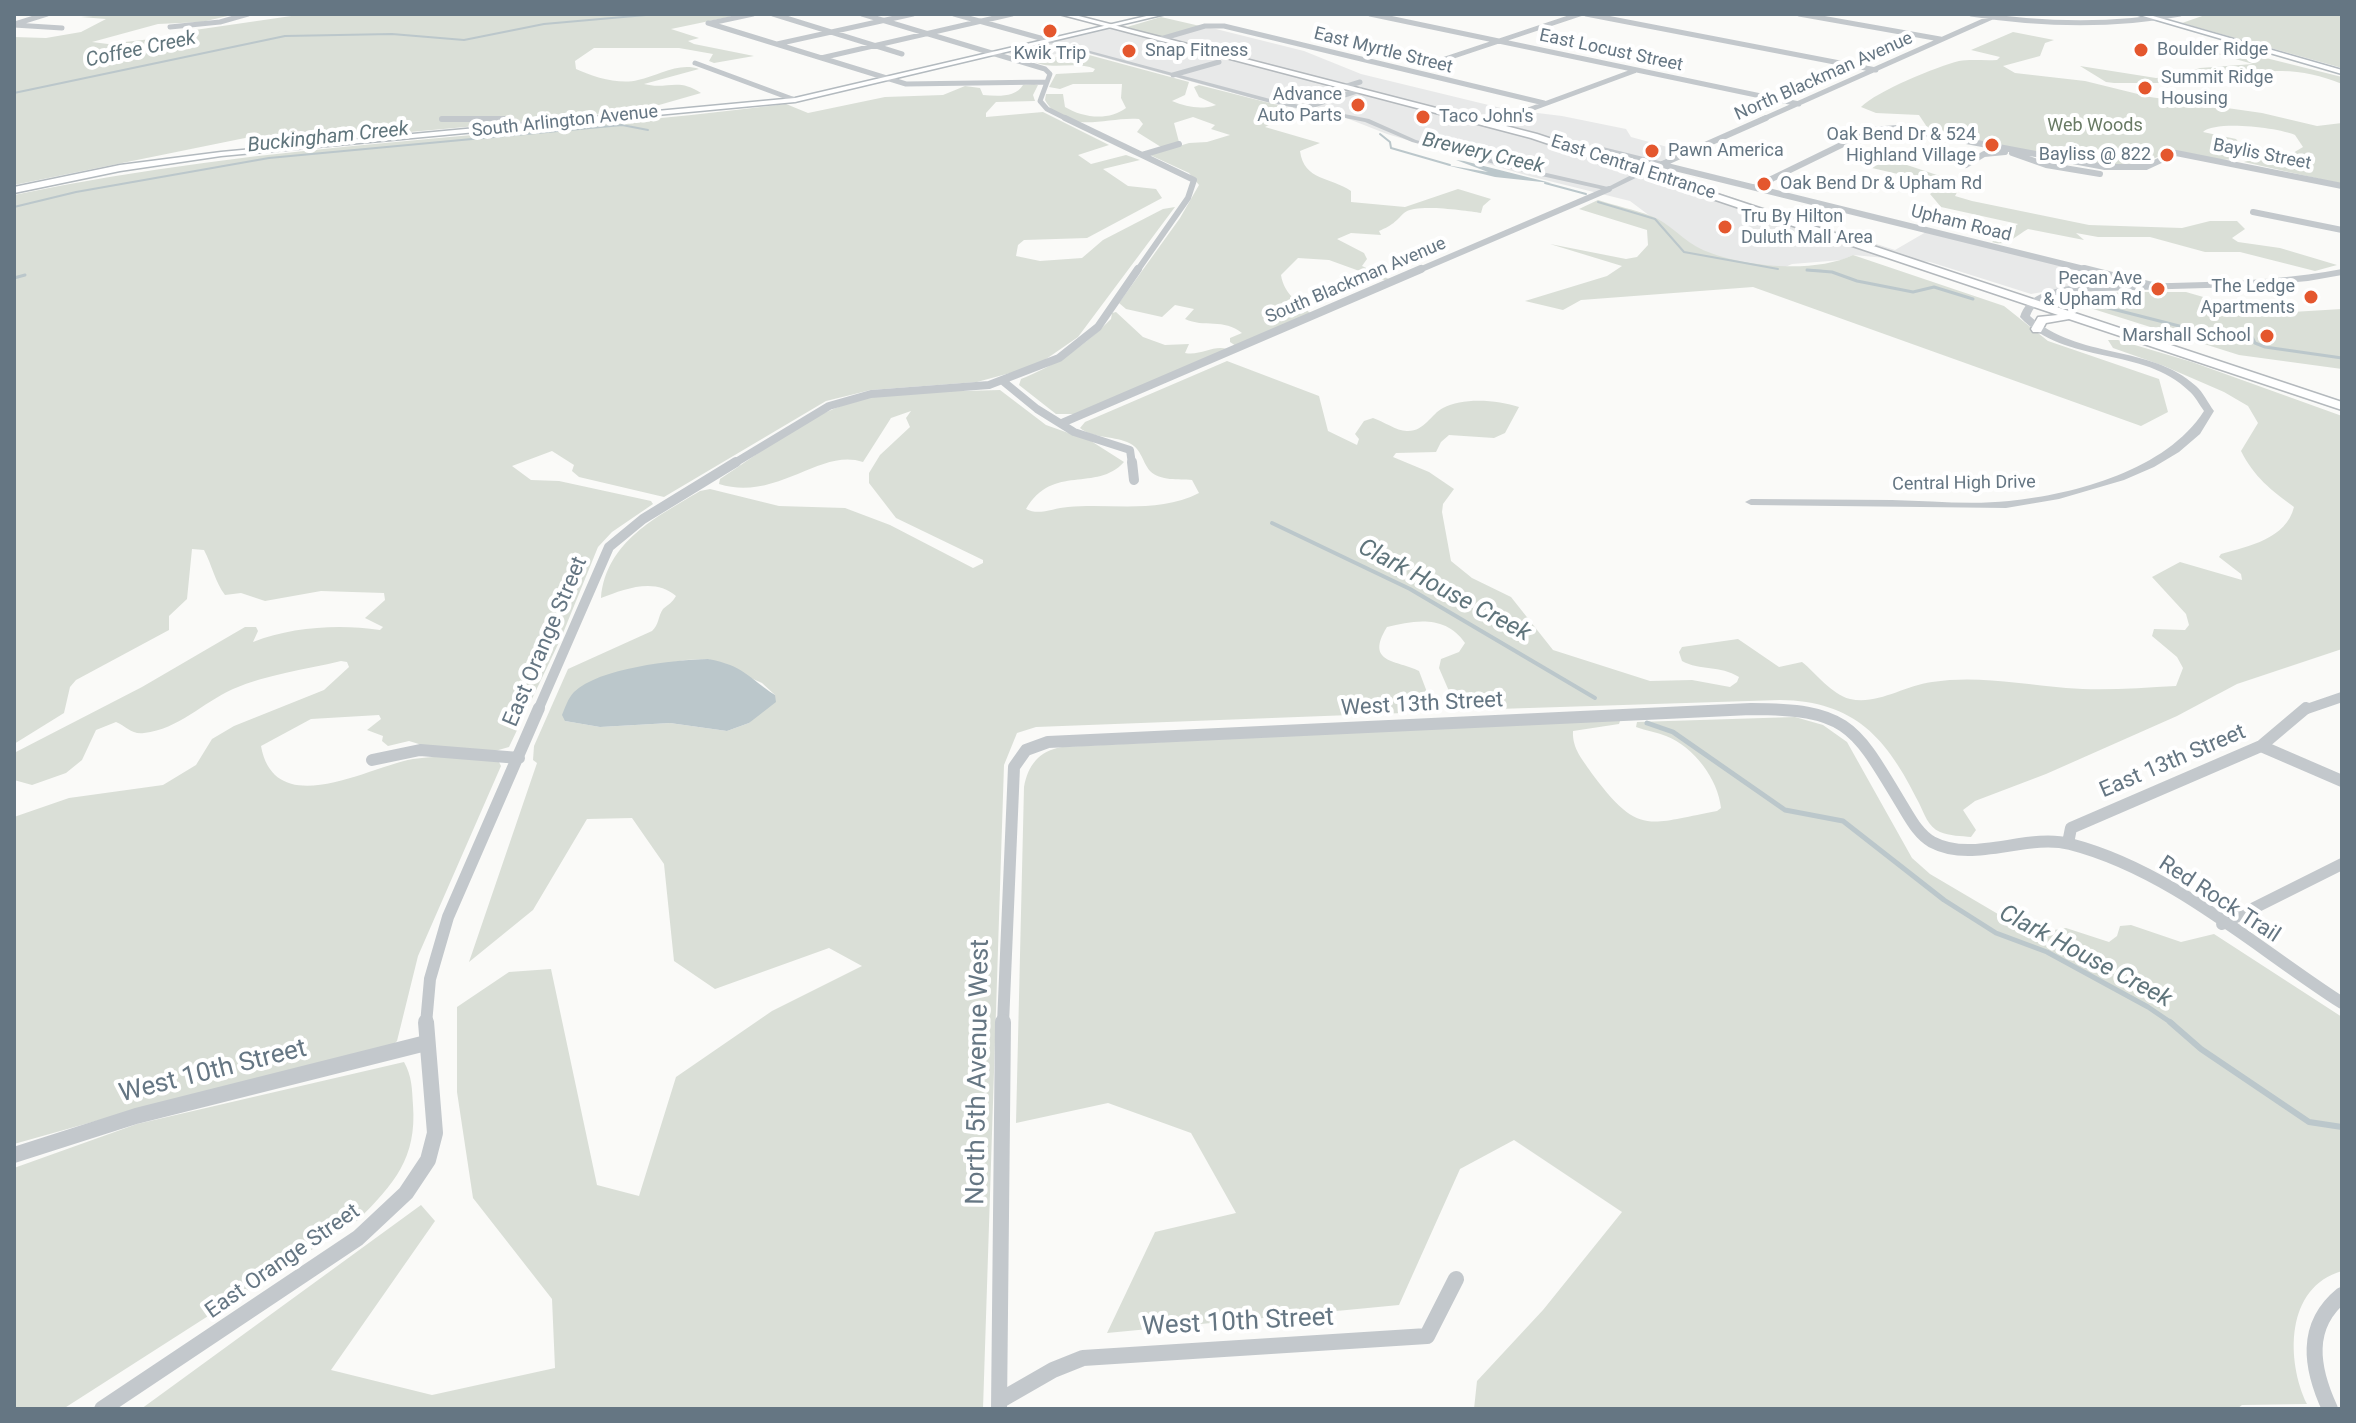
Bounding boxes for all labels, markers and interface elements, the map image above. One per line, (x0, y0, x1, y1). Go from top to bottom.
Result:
marker: Kwik Trip (1041, 22, 1059, 40)
street label: East Myrtle Street (1311, 23, 1455, 79)
street label: East Locust Street (1537, 25, 1685, 77)
water label: Coffee Creek (84, 27, 198, 73)
street label: North Blackman Avenue (1732, 28, 1916, 126)
place label: Boulder Ridge (2157, 39, 2268, 61)
place label: Snap Fitness (1145, 40, 1248, 62)
marker: Boulder Ridge (2132, 41, 2150, 59)
marker: Snap Fitness (1120, 42, 1138, 60)
place label: Kwik Trip (1014, 43, 1086, 65)
place label: Summit Ridge Housing (2161, 67, 2273, 110)
marker: Summit Ridge Housing (2136, 79, 2154, 97)
place label: Advance Auto Parts (1257, 84, 1342, 126)
marker: Advance Auto Parts (1349, 96, 1367, 114)
street label: South Arlington Avenue (471, 101, 659, 143)
place label: Taco John's (1439, 106, 1534, 128)
marker: Taco John's (1414, 108, 1432, 126)
park label: Web Woods (2047, 115, 2143, 137)
water label: Buckingham Creek (246, 118, 410, 158)
place label: Oak Bend Dr & 524 Highland Village (1827, 124, 1976, 166)
water label: Brewery Creek (1420, 128, 1546, 180)
street label: East Central Entrance (1548, 131, 1718, 205)
street label: Baylis Street (2211, 135, 2313, 175)
marker: Oak Bend Dr & 524 Highland Village (1983, 136, 2001, 154)
place label: Pawn America (1668, 140, 1784, 162)
marker: Pawn America (1643, 142, 1661, 160)
place label: Bayliss @ 822 (2039, 144, 2151, 166)
marker: Bayliss @ 822 (2158, 146, 2176, 164)
place label: Oak Bend Dr & Upham Rd (1780, 173, 1982, 195)
marker: Oak Bend Dr & Upham Rd (1755, 175, 1773, 193)
street label: Upham Road (1908, 201, 2014, 247)
place label: Tru By Hilton Duluth Mall Area (1741, 206, 1873, 248)
marker: Tru By Hilton Duluth Mall Area (1716, 218, 1734, 236)
street label: South Blackman Avenue (1263, 233, 1449, 329)
place label: Pecan Ave & Upham Rd (2043, 268, 2142, 310)
place label: The Ledge Apartments (2200, 276, 2295, 318)
marker: Pecan Ave & Upham Rd (2149, 280, 2167, 298)
marker: The Ledge Apartments (2302, 288, 2320, 306)
place label: Marshall School (2122, 325, 2251, 347)
marker: Marshall School (2258, 327, 2276, 345)
street label: Central High Drive (1892, 472, 2036, 496)
water label: Clark House Creek (1353, 533, 1535, 649)
street label: East Orange Street (498, 553, 594, 731)
street label: West 13th Street (1340, 688, 1504, 722)
street label: East 13th Street (2096, 719, 2250, 805)
street label: Red Rock Trail (2153, 851, 2285, 949)
water label: Clark House Creek (1994, 899, 2176, 1015)
street label: North 5th Avenue West (961, 939, 997, 1205)
street label: West 10th Street (116, 1034, 310, 1110)
street label: East Orange Street (201, 1199, 365, 1325)
street label: West 10th Street (1141, 1302, 1335, 1344)

